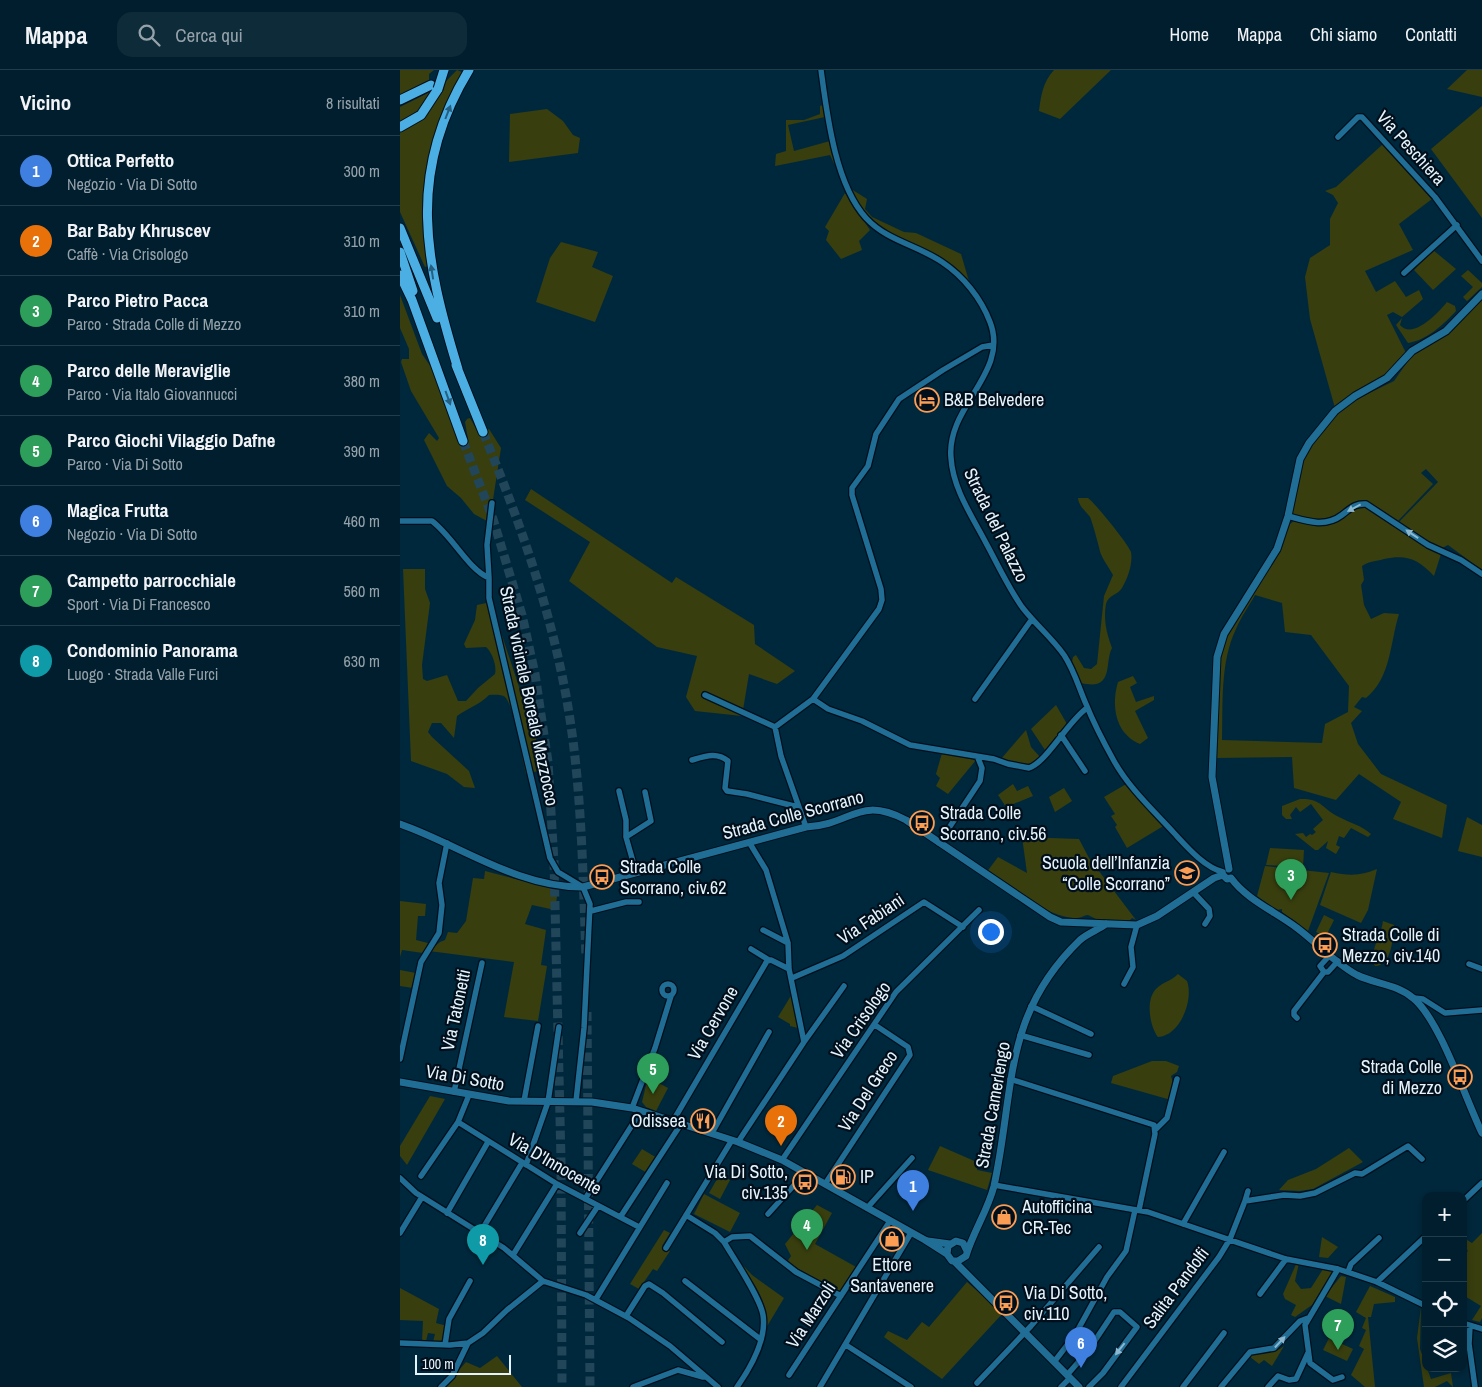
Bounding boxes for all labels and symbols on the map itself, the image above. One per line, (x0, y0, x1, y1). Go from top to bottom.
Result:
one-way arrow (444, 104, 452, 119)
street label: Via Peschiera (1371, 105, 1452, 190)
one-way arrow (427, 263, 435, 279)
hotel icon: B&B Belvedere (914, 387, 940, 413)
place label: B&B Belvedere (944, 387, 1044, 412)
one-way arrow (445, 391, 452, 406)
street label: Strada del Palazzo (958, 464, 1035, 586)
one-way arrow (1347, 503, 1360, 512)
one-way arrow (1405, 529, 1418, 539)
street label: Strada vicinale Boreale Mazzocco (494, 584, 565, 808)
street label: Strada Colle Scorrano (720, 784, 866, 845)
place label: Strada Colle Scorrano, civ.56 (940, 800, 1046, 846)
bus stop icon: Strada Colle Scorrano, civ.56 (909, 810, 935, 836)
place label: Scuola dell’Infanzia “Colle Scorrano” (1042, 850, 1170, 896)
place label: Strada Colle Scorrano, civ.62 (620, 854, 726, 900)
pin: 3 (1275, 859, 1307, 900)
school or university icon: Scuola dell’Infanzia “Colle Scorrano” (1174, 860, 1200, 886)
bus stop icon: Strada Colle Scorrano, civ.62 (589, 864, 615, 890)
street label: Via Fabiani (832, 887, 909, 950)
your location (978, 919, 1004, 945)
place label: Strada Colle di Mezzo, civ.140 (1342, 922, 1440, 968)
bus stop icon: Strada Colle di Mezzo, civ.140 (1312, 932, 1338, 958)
street label: Via Tatonetti (435, 967, 476, 1053)
street label: Via Crisologo (825, 976, 896, 1063)
street label: Via Cervone (681, 981, 744, 1064)
street label: Strada Camerlengo (969, 1040, 1016, 1170)
street label: Via Del Greco (832, 1045, 903, 1136)
pin: 5 (637, 1053, 669, 1094)
place label: Strada Colle di Mezzo (1361, 1054, 1442, 1100)
street label: Via Di Sotto (424, 1058, 506, 1097)
bus stop icon: Strada Colle di Mezzo (1447, 1064, 1473, 1090)
pin: 2 (765, 1105, 797, 1146)
place label: Odissea (631, 1108, 686, 1133)
restaurant icon: Odissea (690, 1108, 716, 1134)
street label: Via D'Innocente (504, 1127, 607, 1200)
place label: Via Di Sotto, civ.135 (705, 1159, 788, 1205)
fuel station icon: IP (830, 1164, 856, 1190)
place label: IP (860, 1164, 874, 1189)
bus stop icon: Via Di Sotto, civ.135 (792, 1169, 818, 1195)
pin: 1 (897, 1170, 929, 1211)
place label: Autofficina CR-Tec (1021, 1194, 1092, 1240)
shop icon: Autofficina CR-Tec (991, 1204, 1017, 1230)
pin: 4 (791, 1209, 823, 1250)
pin: 8 (467, 1224, 499, 1265)
shop icon: Ettore Santavenere (879, 1226, 905, 1252)
street label: Salita Pandolfi (1137, 1242, 1214, 1334)
place label: Ettore Santavenere (850, 1252, 934, 1298)
street label: Via Marzoli (780, 1277, 841, 1353)
place label: Via Di Sotto, civ.110 (1024, 1280, 1107, 1326)
bus stop icon: Via Di Sotto, civ.110 (993, 1290, 1019, 1316)
pin: 7 (1322, 1309, 1354, 1350)
pin: 6 (1065, 1327, 1097, 1368)
one-way arrow (1274, 1336, 1286, 1348)
one-way arrow (1115, 1342, 1125, 1356)
scale bar (415, 1352, 511, 1375)

